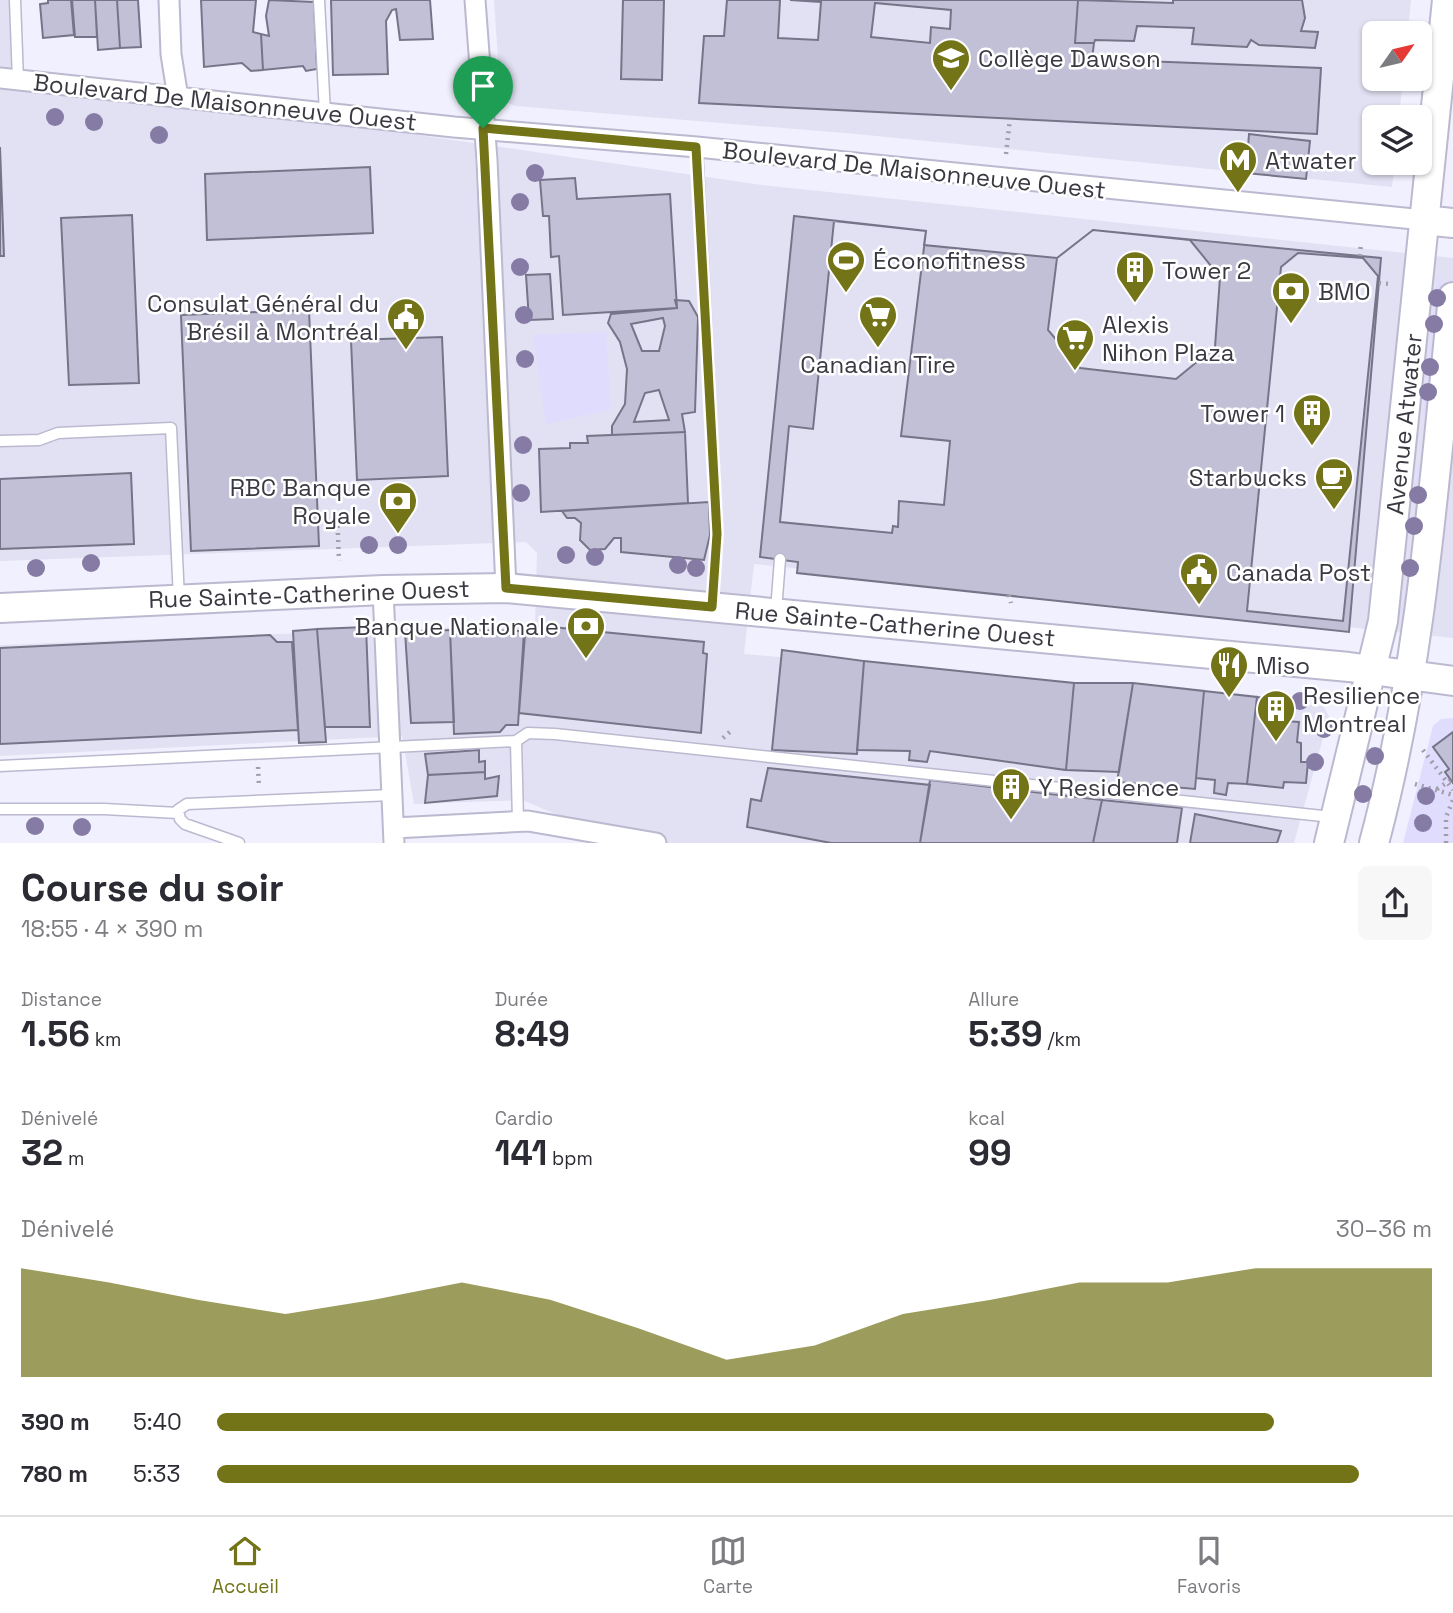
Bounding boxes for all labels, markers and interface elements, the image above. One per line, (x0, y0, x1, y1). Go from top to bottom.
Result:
north arrow (1362, 21, 1432, 91)
map controls (1362, 21, 1432, 175)
school or university icon: Collège Dawson (930, 37, 972, 92)
place label: Collège Dawson (978, 43, 1161, 74)
pin (453, 56, 513, 128)
street label: Boulevard De Maisonneuve Ouest (32, 66, 418, 138)
icon: arrive (464, 67, 502, 105)
button: layers (1362, 105, 1432, 175)
street label: Boulevard De Maisonneuve Ouest (721, 134, 1107, 206)
metro station icon: Atwater (1217, 139, 1259, 194)
place label: Atwater (1265, 145, 1357, 176)
sports icon: Éconofitness (825, 239, 867, 294)
place label: Éconofitness (873, 245, 1026, 276)
building icon: Tower 2 (1114, 249, 1156, 304)
place label: Tower 2 (1162, 255, 1251, 286)
bank icon: BMO (1270, 270, 1312, 325)
place label: BMO (1318, 276, 1371, 307)
place label: Consulat Général du Brésil à Montréal (147, 288, 379, 347)
supermarket icon: Canadian Tire (857, 294, 899, 349)
public building icon: Consulat Général du Brésil à Montréal (385, 296, 427, 351)
place label: Alexis Nihon Plaza (1102, 309, 1235, 368)
supermarket icon: Alexis Nihon Plaza (1054, 317, 1096, 372)
street label: Avenue Atwater (1379, 332, 1429, 516)
place label: Canadian Tire (800, 349, 956, 380)
building icon: Tower 1 (1291, 392, 1333, 447)
place label: Tower 1 (1200, 398, 1285, 429)
cafe icon: Starbucks (1313, 456, 1355, 511)
place label: Starbucks (1189, 462, 1307, 493)
place label: RBC Banque Royale (230, 472, 371, 531)
bank icon: RBC Banque Royale (377, 480, 419, 535)
public building icon: Canada Post (1178, 551, 1220, 606)
place label: Canada Post (1226, 557, 1371, 588)
street label: Rue Sainte-Catherine Ouest (148, 573, 470, 615)
street label: Rue Sainte-Catherine Ouest (734, 595, 1056, 653)
bank icon: Banque Nationale (565, 605, 607, 660)
place label: Banque Nationale (355, 611, 559, 642)
restaurant icon: Miso (1208, 644, 1250, 699)
place label: Miso (1256, 650, 1310, 681)
place label: Resilience Montreal (1303, 680, 1420, 739)
building icon: Resilience Montreal (1255, 688, 1297, 743)
building icon: Y Residence (990, 766, 1032, 821)
place label: Y Residence (1038, 772, 1179, 803)
text: Course du soir (21, 864, 284, 912)
button: share (1358, 866, 1432, 940)
text: 18:55 · 4 × 390 m (21, 914, 203, 944)
text: Distance (21, 987, 102, 1012)
text: Durée (495, 987, 548, 1012)
text: Allure (968, 987, 1019, 1012)
text: 1.56 (21, 1012, 90, 1056)
text: 8:49 (495, 1012, 570, 1056)
text: 5:39 (968, 1012, 1043, 1056)
text: km (90, 1027, 121, 1052)
text: /km (1043, 1027, 1081, 1052)
text: Dénivelé (21, 1106, 98, 1131)
text: Cardio (495, 1106, 553, 1131)
text: kcal (968, 1106, 1005, 1131)
text: 32 (21, 1131, 63, 1175)
text: 141 (495, 1131, 547, 1175)
text: 99 (968, 1131, 1012, 1175)
text: m (63, 1146, 84, 1171)
text: bpm (547, 1146, 593, 1171)
text: Dénivelé (21, 1214, 114, 1244)
text: 30–36 m (1336, 1214, 1432, 1244)
text: 390 m (21, 1407, 90, 1437)
text: 5:40 (133, 1407, 182, 1437)
text: 780 m (21, 1459, 88, 1489)
text: 5:33 (133, 1459, 180, 1489)
tab: Accueil (212, 1532, 279, 1599)
tab: Carte (703, 1532, 753, 1599)
tab: Favoris (1177, 1532, 1241, 1599)

